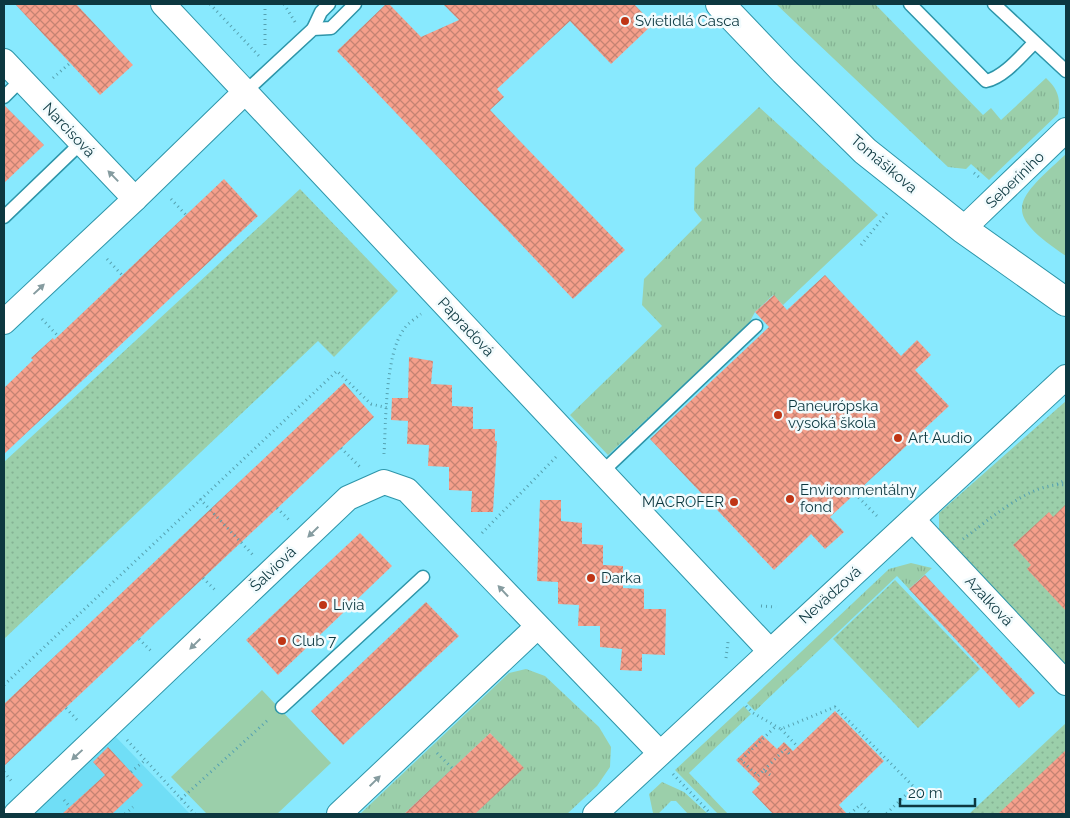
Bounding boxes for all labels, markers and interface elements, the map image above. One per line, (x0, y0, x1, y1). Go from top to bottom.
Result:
place label: Svietidlá Casca (635, 12, 740, 30)
marker: Svietidlá Casca (619, 15, 631, 27)
street label: Narcisová (39, 99, 99, 161)
street label: Tomášikova (847, 131, 921, 197)
street label: Seberíniho (982, 148, 1048, 212)
one-way arrow (107, 171, 119, 183)
one-way arrow (33, 283, 45, 295)
street label: Papraďová (434, 294, 498, 360)
place label: Paneurópska vysoká škola (788, 397, 878, 432)
marker: Paneurópska vysoká škola (772, 409, 784, 421)
place label: Art Audio (908, 429, 972, 447)
marker: Art Audio (892, 432, 904, 444)
place label: Environmentálny fond (800, 481, 917, 516)
place label: MACROFER (642, 493, 724, 511)
marker: Environmentálny fond (784, 493, 796, 505)
marker: MACROFER (728, 496, 740, 508)
one-way arrow (307, 526, 319, 538)
street label: Šalviová (246, 542, 300, 595)
street label: Nevädzová (795, 562, 865, 628)
place label: Darka (601, 569, 641, 587)
marker: Darka (585, 572, 597, 584)
street label: Azalková (961, 572, 1017, 630)
one-way arrow (497, 585, 509, 597)
place label: Lívia (333, 596, 364, 614)
marker: Lívia (317, 599, 329, 611)
place label: Club 7 (292, 632, 336, 650)
marker: Club 7 (276, 635, 288, 647)
one-way arrow (189, 638, 201, 650)
one-way arrow (71, 749, 83, 761)
one-way arrow (368, 775, 380, 787)
scale bar (900, 776, 975, 808)
text: 20 m (908, 784, 943, 802)

